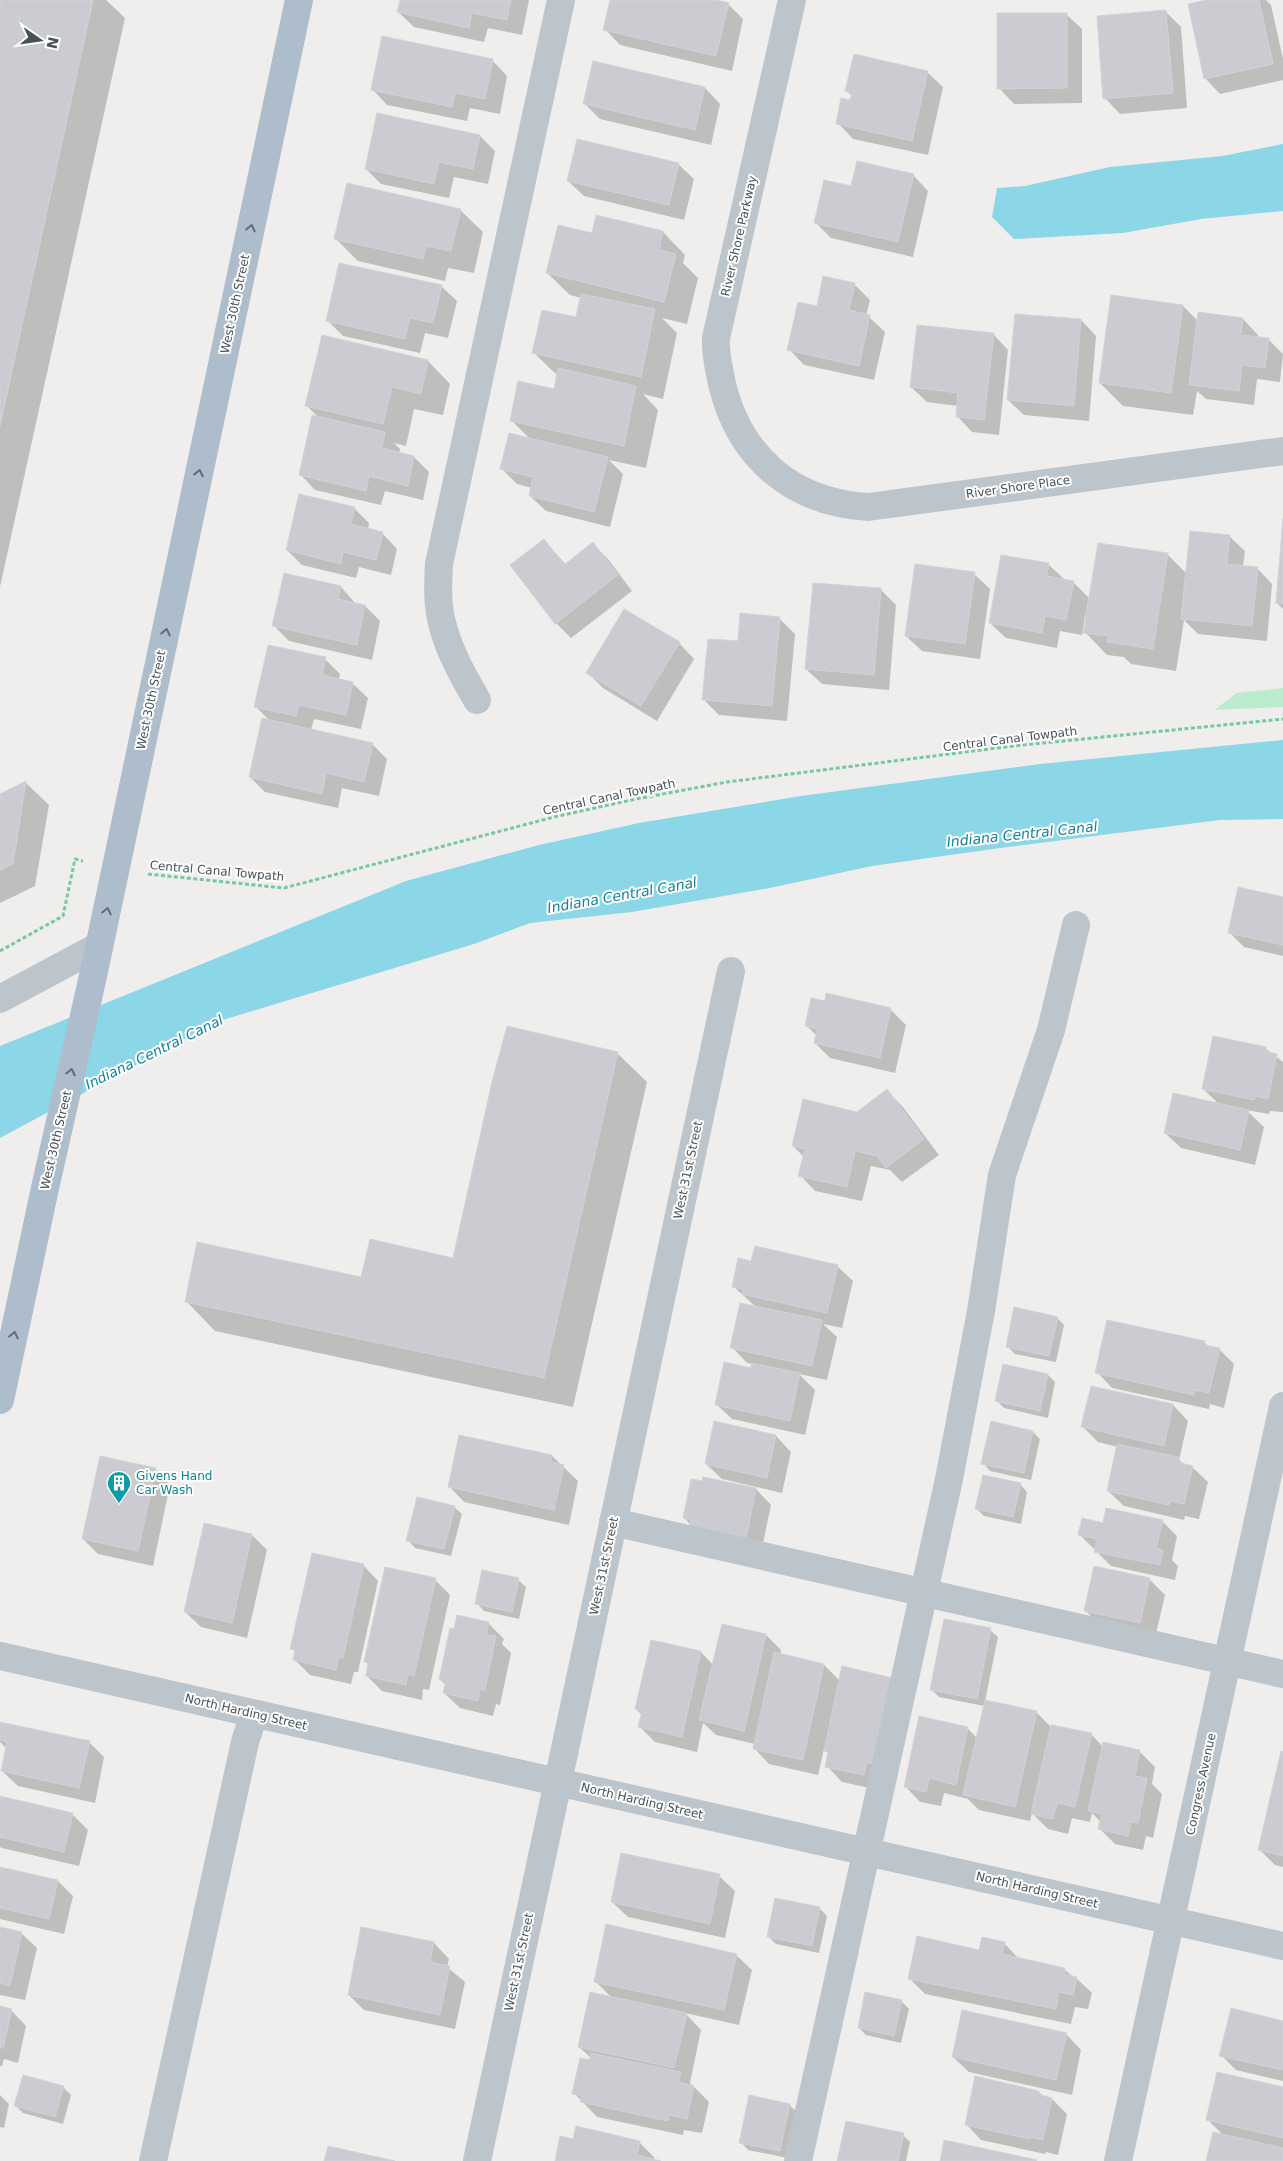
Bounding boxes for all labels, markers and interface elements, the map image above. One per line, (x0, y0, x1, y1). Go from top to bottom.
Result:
north arrow (15, 15, 65, 65)
text: N (44, 35, 62, 50)
street label: River Shore Parkway (718, 174, 760, 298)
one-way arrow (245, 224, 256, 233)
street label: West 30th Street (218, 253, 252, 355)
one-way arrow (194, 469, 204, 477)
street label: River Shore Place (965, 473, 1071, 501)
one-way arrow (160, 628, 171, 636)
street label: West 30th Street (134, 649, 168, 751)
street label: Central Canal Towpath (942, 724, 1078, 754)
street label: Central Canal Towpath (541, 776, 677, 818)
water label: Indiana Central Canal (946, 818, 1098, 850)
street label: Central Canal Towpath (149, 858, 285, 884)
water label: Indiana Central Canal (546, 874, 698, 916)
one-way arrow (101, 906, 111, 915)
water label: Indiana Central Canal (82, 1012, 226, 1092)
one-way arrow (65, 1067, 76, 1076)
street label: West 30th Street (38, 1089, 74, 1191)
street label: West 31st Street (671, 1119, 705, 1220)
one-way arrow (8, 1331, 19, 1340)
place label: Givens Hand Car Wash (136, 1469, 212, 1497)
building icon: Givens Hand Car Wash (106, 1470, 132, 1504)
street label: West 31st Street (587, 1515, 621, 1616)
street label: North Harding Street (184, 1691, 309, 1733)
street label: Congress Avenue (1183, 1732, 1219, 1836)
street label: North Harding Street (580, 1780, 705, 1822)
street label: North Harding Street (975, 1869, 1100, 1911)
street label: West 31st Street (502, 1911, 536, 2012)

